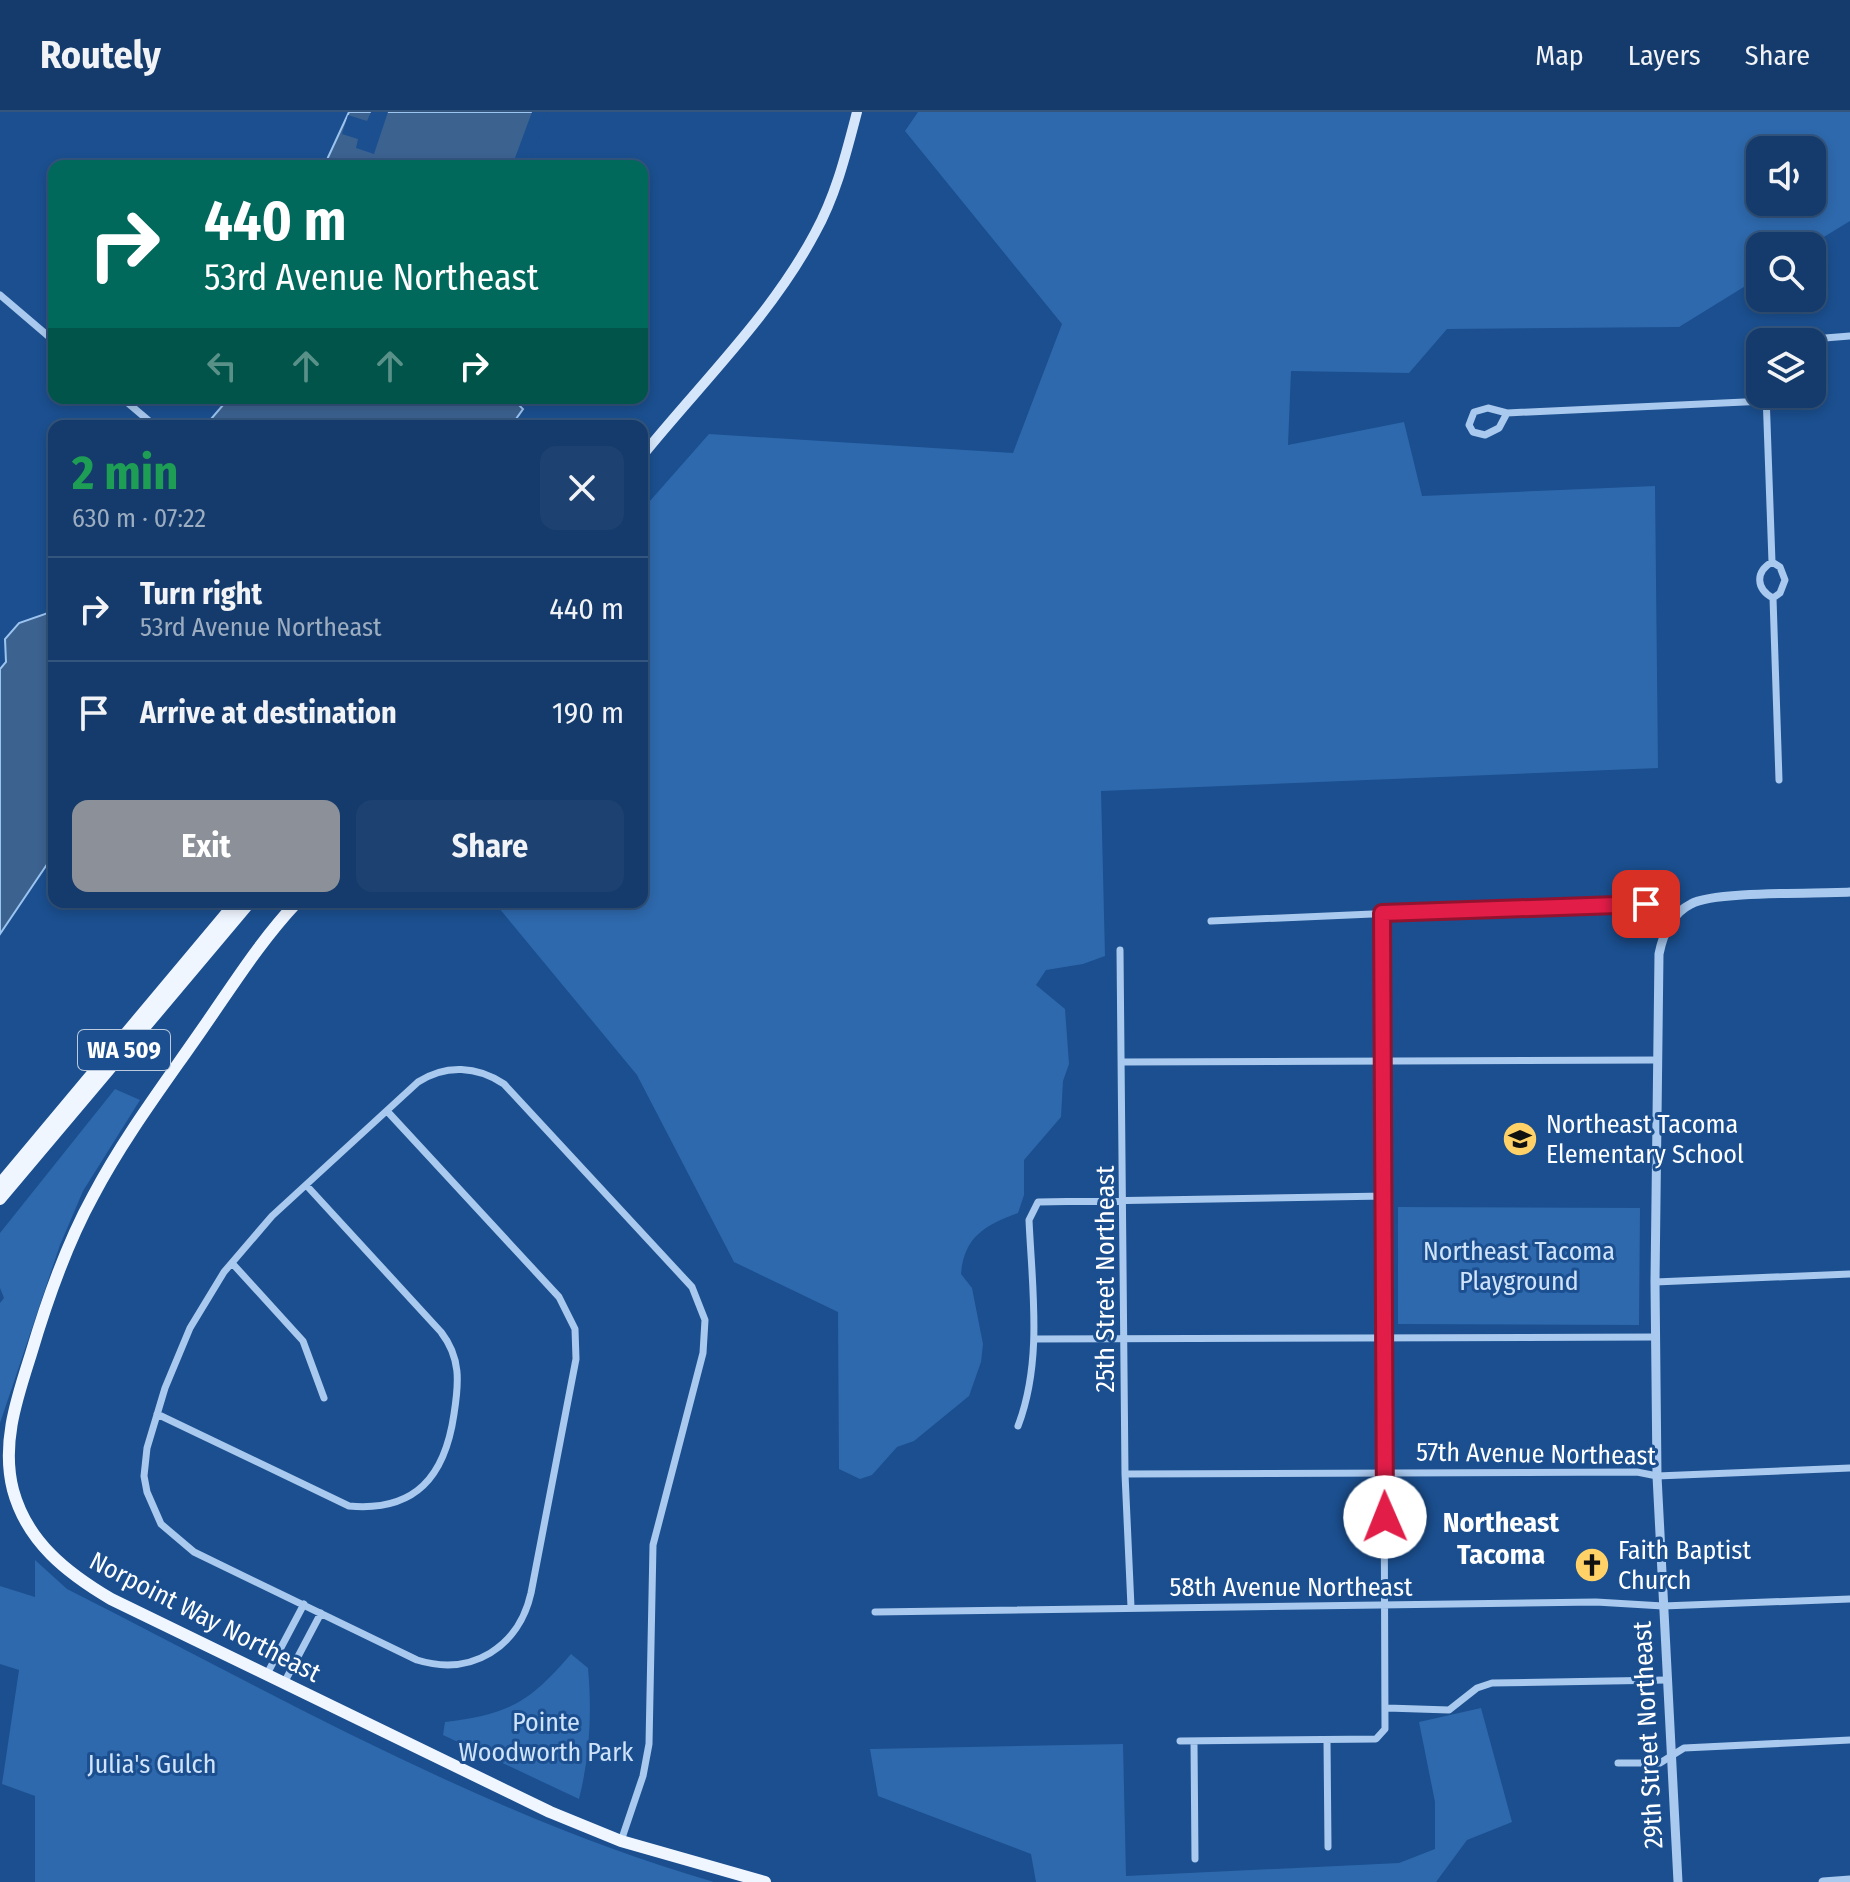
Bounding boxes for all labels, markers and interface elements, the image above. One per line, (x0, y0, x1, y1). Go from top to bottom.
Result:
text: Routely (40, 32, 161, 78)
text: Map (1535, 39, 1584, 72)
text: Layers (1628, 39, 1701, 72)
text: Share (1745, 39, 1810, 72)
map controls (1746, 136, 1826, 408)
button: sound (1746, 136, 1826, 216)
text: 440 m (204, 188, 347, 255)
icon: right (72, 192, 176, 296)
button: search (1746, 232, 1826, 312)
text: 53rd Avenue Northeast (204, 256, 539, 300)
button: layers (1746, 328, 1826, 408)
icon: left (200, 344, 244, 388)
icon: ahead (284, 344, 328, 388)
icon: ahead (368, 344, 412, 388)
icon: right (452, 344, 496, 388)
text: 2 min (72, 444, 178, 502)
button: close (540, 446, 624, 530)
text: 630 m · 07:22 (72, 503, 206, 534)
text: Turn right (140, 576, 262, 612)
icon: right (72, 587, 116, 631)
text: 440 m (549, 591, 624, 627)
text: 53rd Avenue Northeast (140, 612, 382, 643)
icon: arrive (72, 691, 116, 735)
text: Arrive at destination (140, 695, 397, 731)
text: 190 m (552, 695, 624, 731)
button: Exit (72, 800, 340, 892)
button: Share (356, 800, 624, 892)
pin (1612, 870, 1680, 938)
icon: arrive (1624, 882, 1668, 926)
road number: WA 509 (78, 1030, 170, 1070)
place label: Northeast Tacoma Elementary School (1546, 1109, 1744, 1170)
school or university icon: Northeast Tacoma Elementary School (1501, 1120, 1539, 1158)
street label: 25th Street Northeast (1090, 1165, 1121, 1393)
park label: Northeast Tacoma Playground (1423, 1236, 1615, 1297)
street label: 57th Avenue Northeast (1416, 1436, 1657, 1472)
position arrow (1343, 1475, 1427, 1559)
district label: Northeast Tacoma (1443, 1506, 1560, 1571)
place label: Faith Baptist Church (1618, 1535, 1751, 1596)
street label: Norpoint Way Northeast (84, 1545, 326, 1689)
church icon: Faith Baptist Church (1573, 1546, 1611, 1584)
street label: 58th Avenue Northeast (1170, 1572, 1413, 1603)
street label: 29th Street Northeast (1627, 1620, 1669, 1850)
park label: Pointe Woodworth Park (459, 1707, 634, 1768)
park label: Julia's Gulch (88, 1749, 216, 1780)

